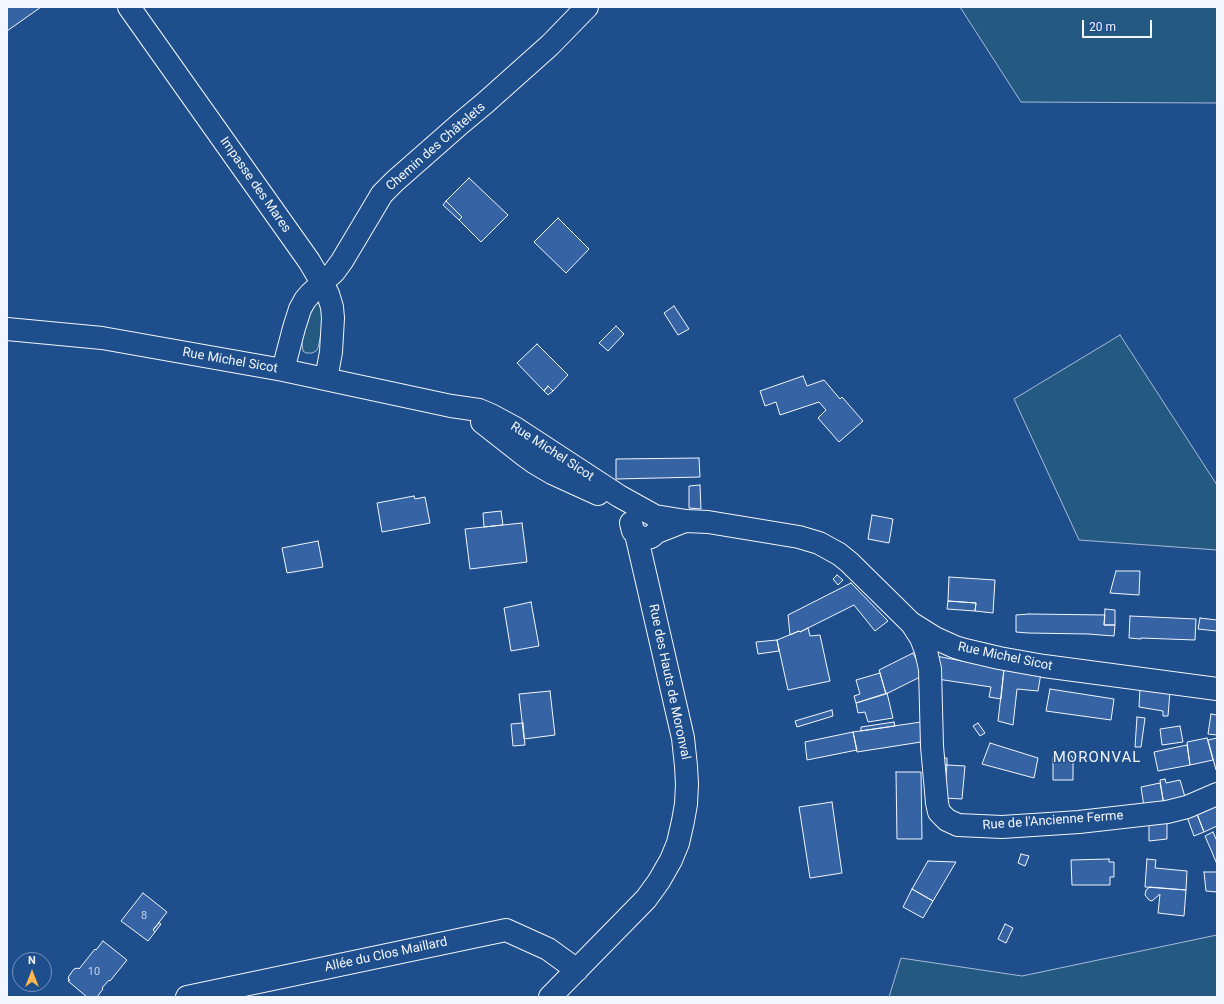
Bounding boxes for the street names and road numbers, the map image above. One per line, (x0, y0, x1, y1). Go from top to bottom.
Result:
street label: Chemin des Châtelets (383, 100, 489, 194)
street label: Impasse des Mares (216, 134, 294, 236)
street label: Rue Michel Sicot (181, 345, 279, 377)
street label: Rue Michel Sicot (507, 419, 597, 485)
street label: Rue des Hauts de Moronval (645, 603, 693, 761)
street label: Rue Michel Sicot (956, 639, 1054, 675)
street label: Rue de l'Ancienne Ferme (982, 808, 1124, 834)
street label: Allée du Clos Maillard (323, 934, 449, 976)

